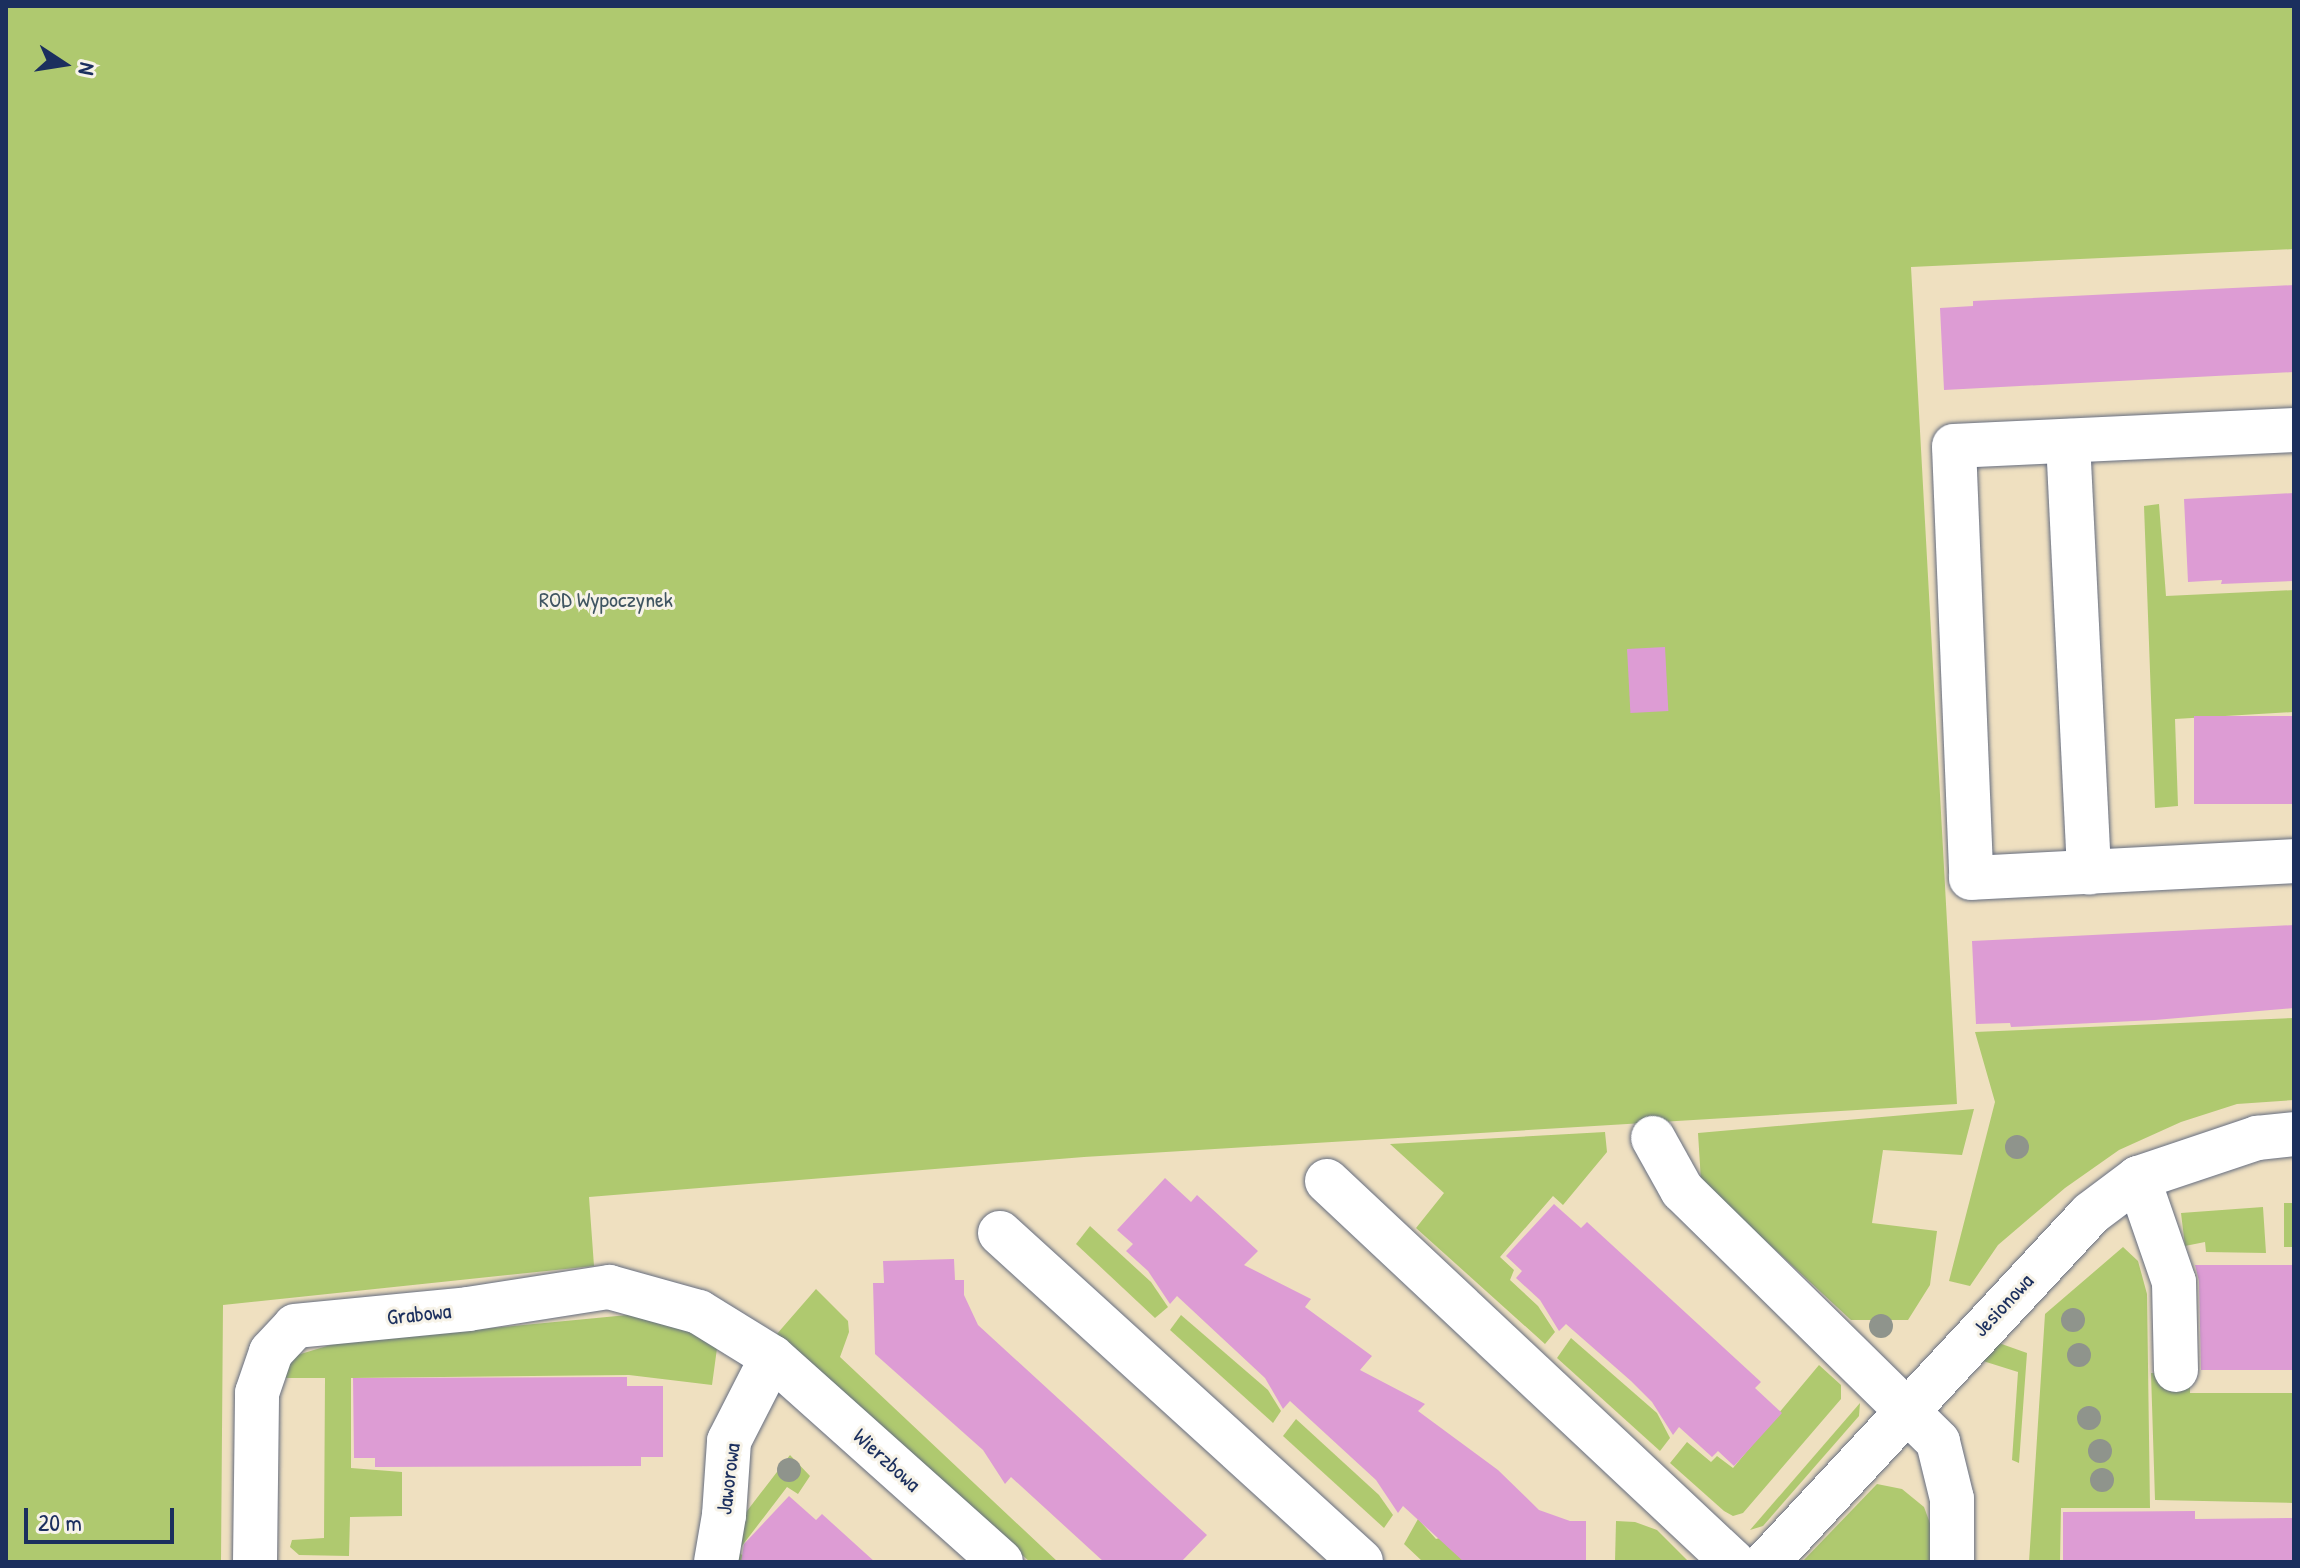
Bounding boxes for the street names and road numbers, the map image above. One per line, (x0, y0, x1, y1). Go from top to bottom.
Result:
street label: Jesionowa (1967, 1268, 2039, 1342)
street label: Grabowa (386, 1298, 452, 1330)
street label: Wierzbowa (848, 1423, 926, 1497)
street label: Jaworowa (711, 1442, 745, 1516)

